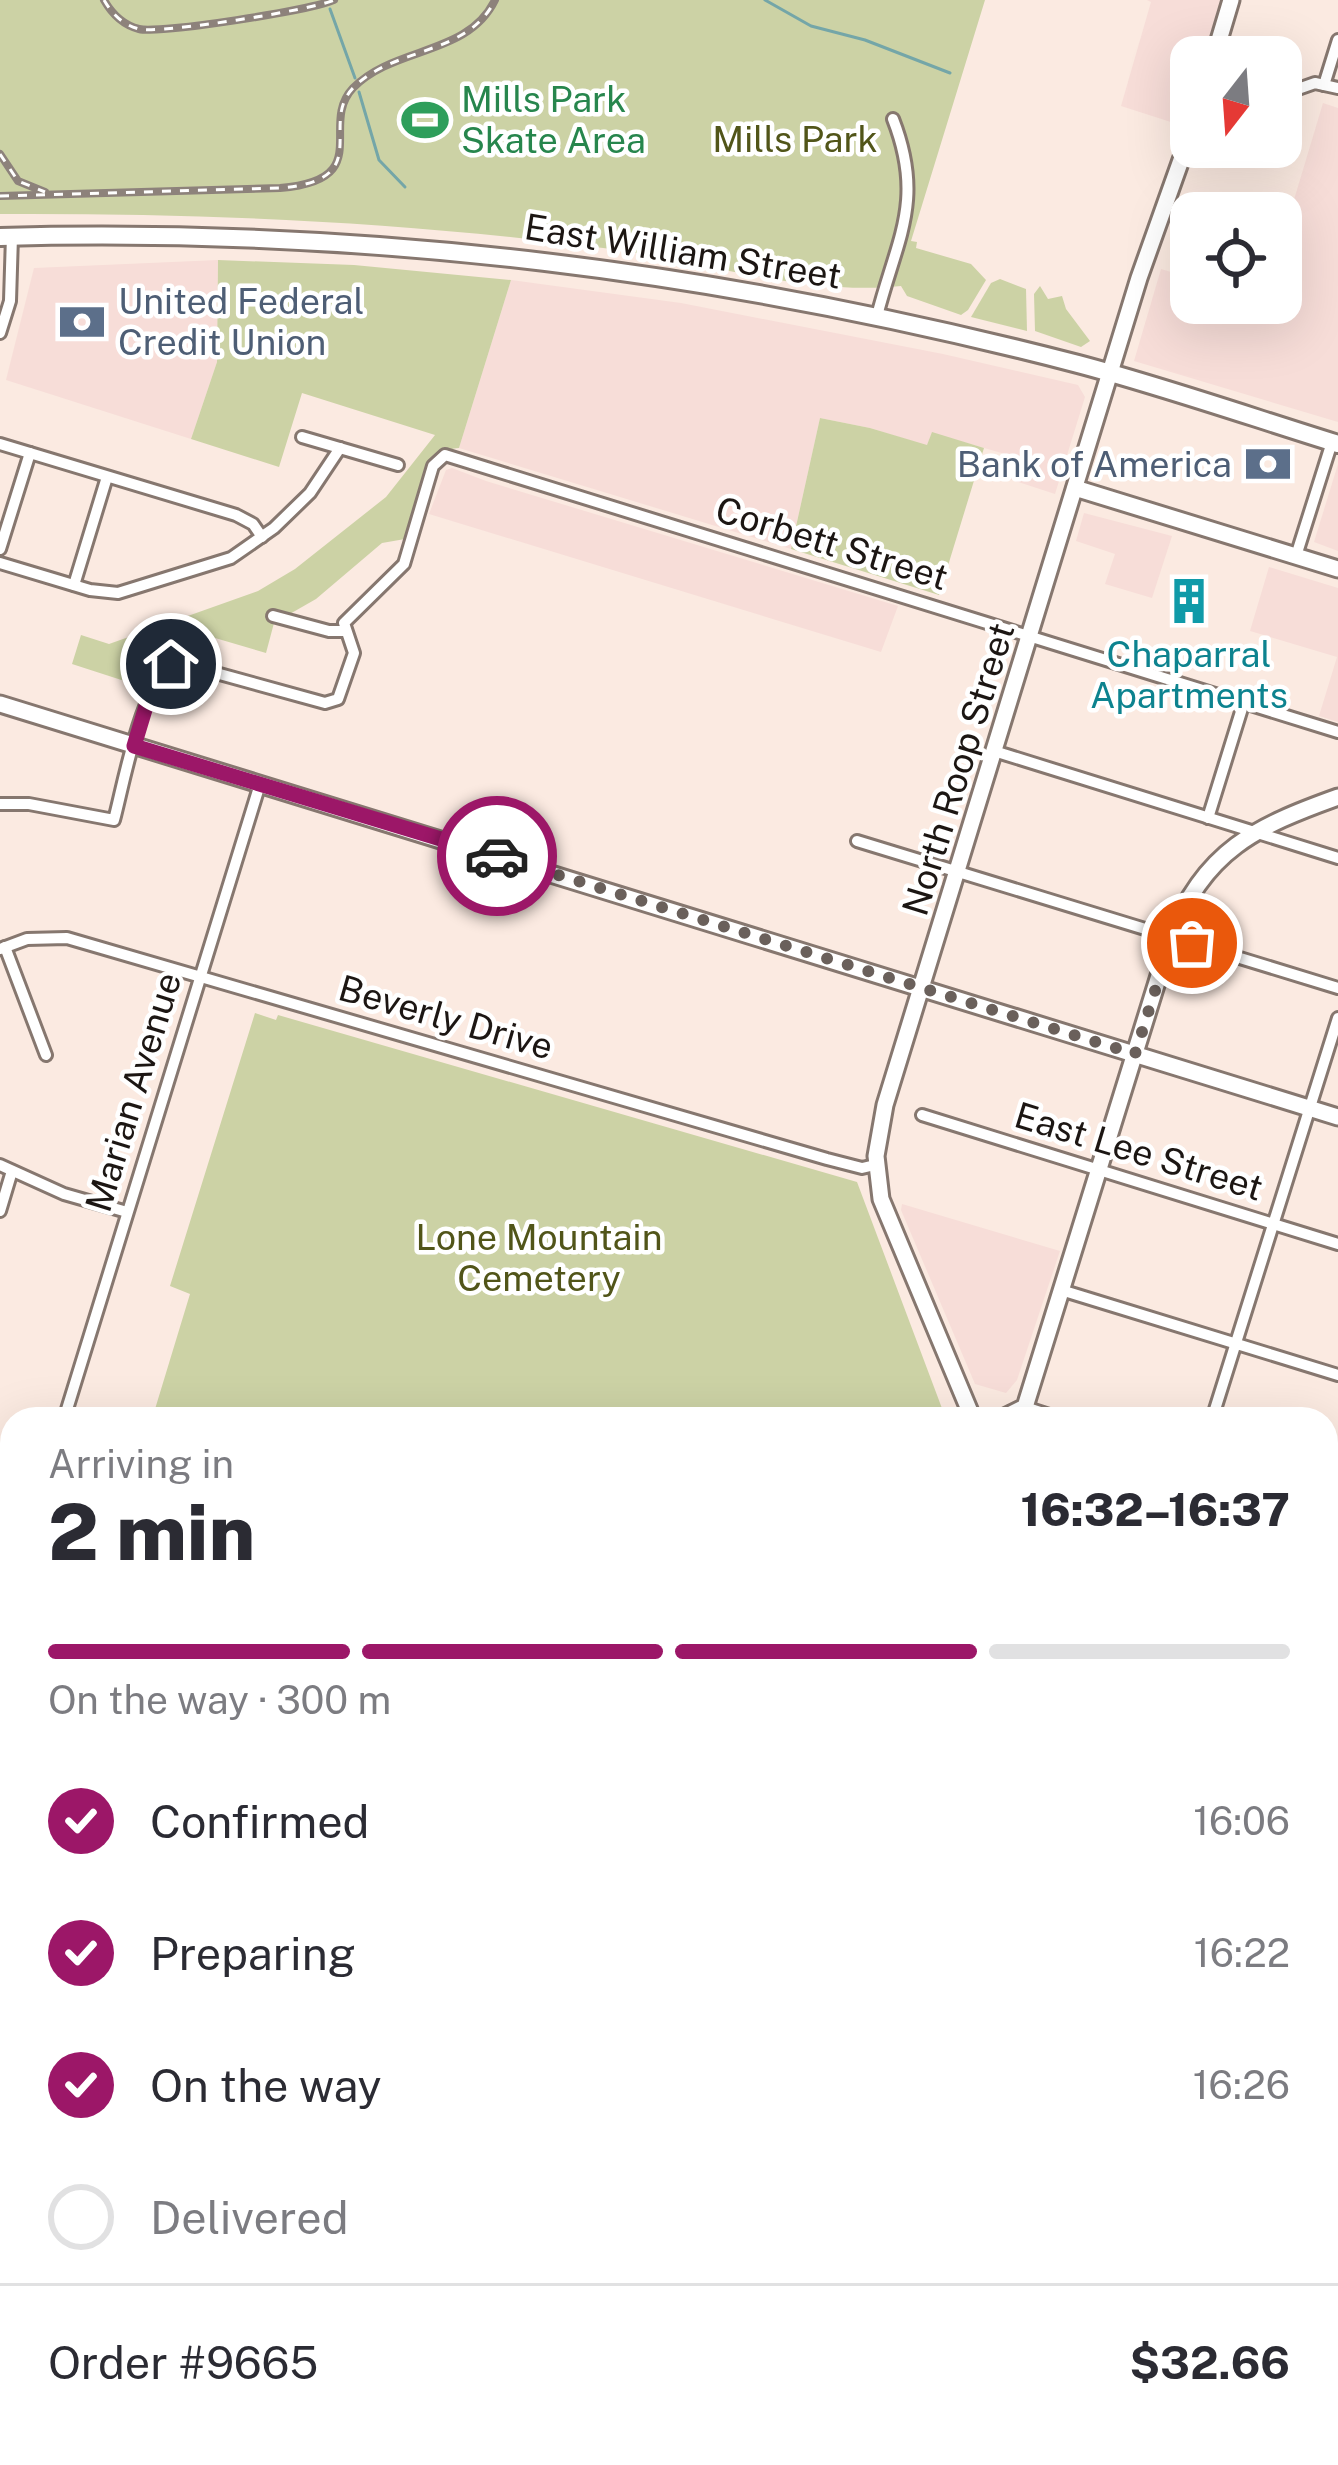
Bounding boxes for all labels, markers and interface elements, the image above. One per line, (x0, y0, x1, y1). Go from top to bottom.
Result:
north arrow (1170, 36, 1302, 168)
map controls (1170, 36, 1302, 324)
place label: Mills Park Skate Area (461, 78, 646, 161)
sports icon: Mills Park Skate Area (400, 95, 450, 145)
park label: Mills Park (712, 118, 878, 160)
button: locate (1170, 192, 1302, 324)
street label: East William Street (522, 205, 844, 297)
place label: United Federal Credit Union (118, 280, 364, 363)
bank icon: United Federal Credit Union (57, 297, 107, 347)
bank icon: Bank of America (1243, 439, 1293, 489)
place label: Bank of America (957, 443, 1232, 485)
street label: Corbett Street (711, 488, 953, 598)
building icon: Chaparral Apartments (1164, 576, 1214, 626)
pin (120, 613, 222, 715)
street label: North Roop Street (893, 618, 1023, 920)
icon: home (138, 631, 204, 697)
place label: Chaparral Apartments (1090, 633, 1288, 716)
courier (437, 796, 557, 916)
icon: car (464, 823, 530, 889)
pin (1141, 892, 1243, 994)
icon: bag (1159, 910, 1225, 976)
street label: Beverly Drive (334, 966, 558, 1068)
street label: Marian Avenue (77, 967, 189, 1217)
street label: East Lee Street (1010, 1093, 1268, 1209)
park label: Lone Mountain Cemetery (416, 1216, 662, 1299)
text: Arriving in (48, 1441, 234, 1487)
text: 16:32–16:37 (1020, 1483, 1290, 1536)
text: 2 min (48, 1486, 255, 1578)
text: On the way · 300 m (48, 1677, 391, 1723)
icon: check (48, 1788, 114, 1854)
text: Confirmed (150, 1795, 369, 1848)
text: 16:06 (1193, 1798, 1290, 1844)
icon: check (48, 1920, 114, 1986)
text: Preparing (150, 1927, 356, 1980)
text: 16:22 (1194, 1930, 1290, 1976)
icon: check (48, 2052, 114, 2118)
text: On the way (150, 2059, 382, 2112)
text: 16:26 (1193, 2062, 1290, 2108)
text: Delivered (150, 2191, 349, 2244)
text: Order #9665 (48, 2336, 318, 2389)
text: $32.66 (1129, 2336, 1290, 2389)

